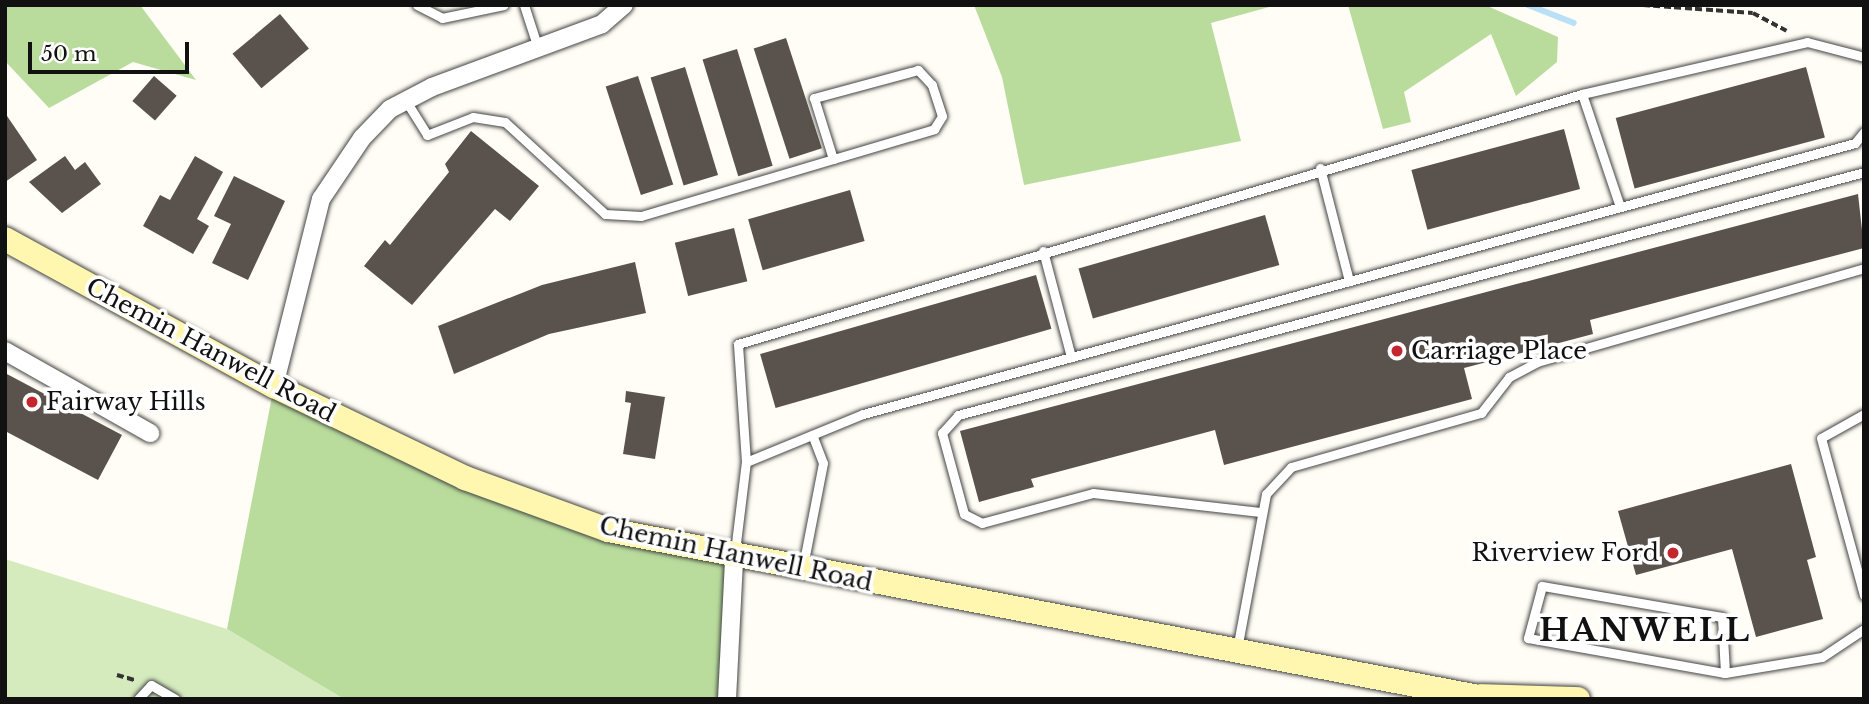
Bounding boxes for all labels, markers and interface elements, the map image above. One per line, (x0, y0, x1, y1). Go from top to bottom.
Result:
scale bar (32, 28, 192, 72)
text: 50 m (41, 41, 96, 67)
street label: Chemin Hanwell Road (81, 272, 341, 428)
place label: Carriage Place (1411, 337, 1587, 365)
marker: Carriage Place (1389, 343, 1405, 359)
place label: Fairway Hills (46, 388, 206, 416)
marker: Fairway Hills (24, 394, 40, 410)
street label: Chemin Hanwell Road (597, 511, 875, 597)
place label: Riverview Ford (1471, 539, 1659, 567)
marker: Riverview Ford (1665, 545, 1681, 561)
district label: HANWELL (1540, 611, 1750, 649)

